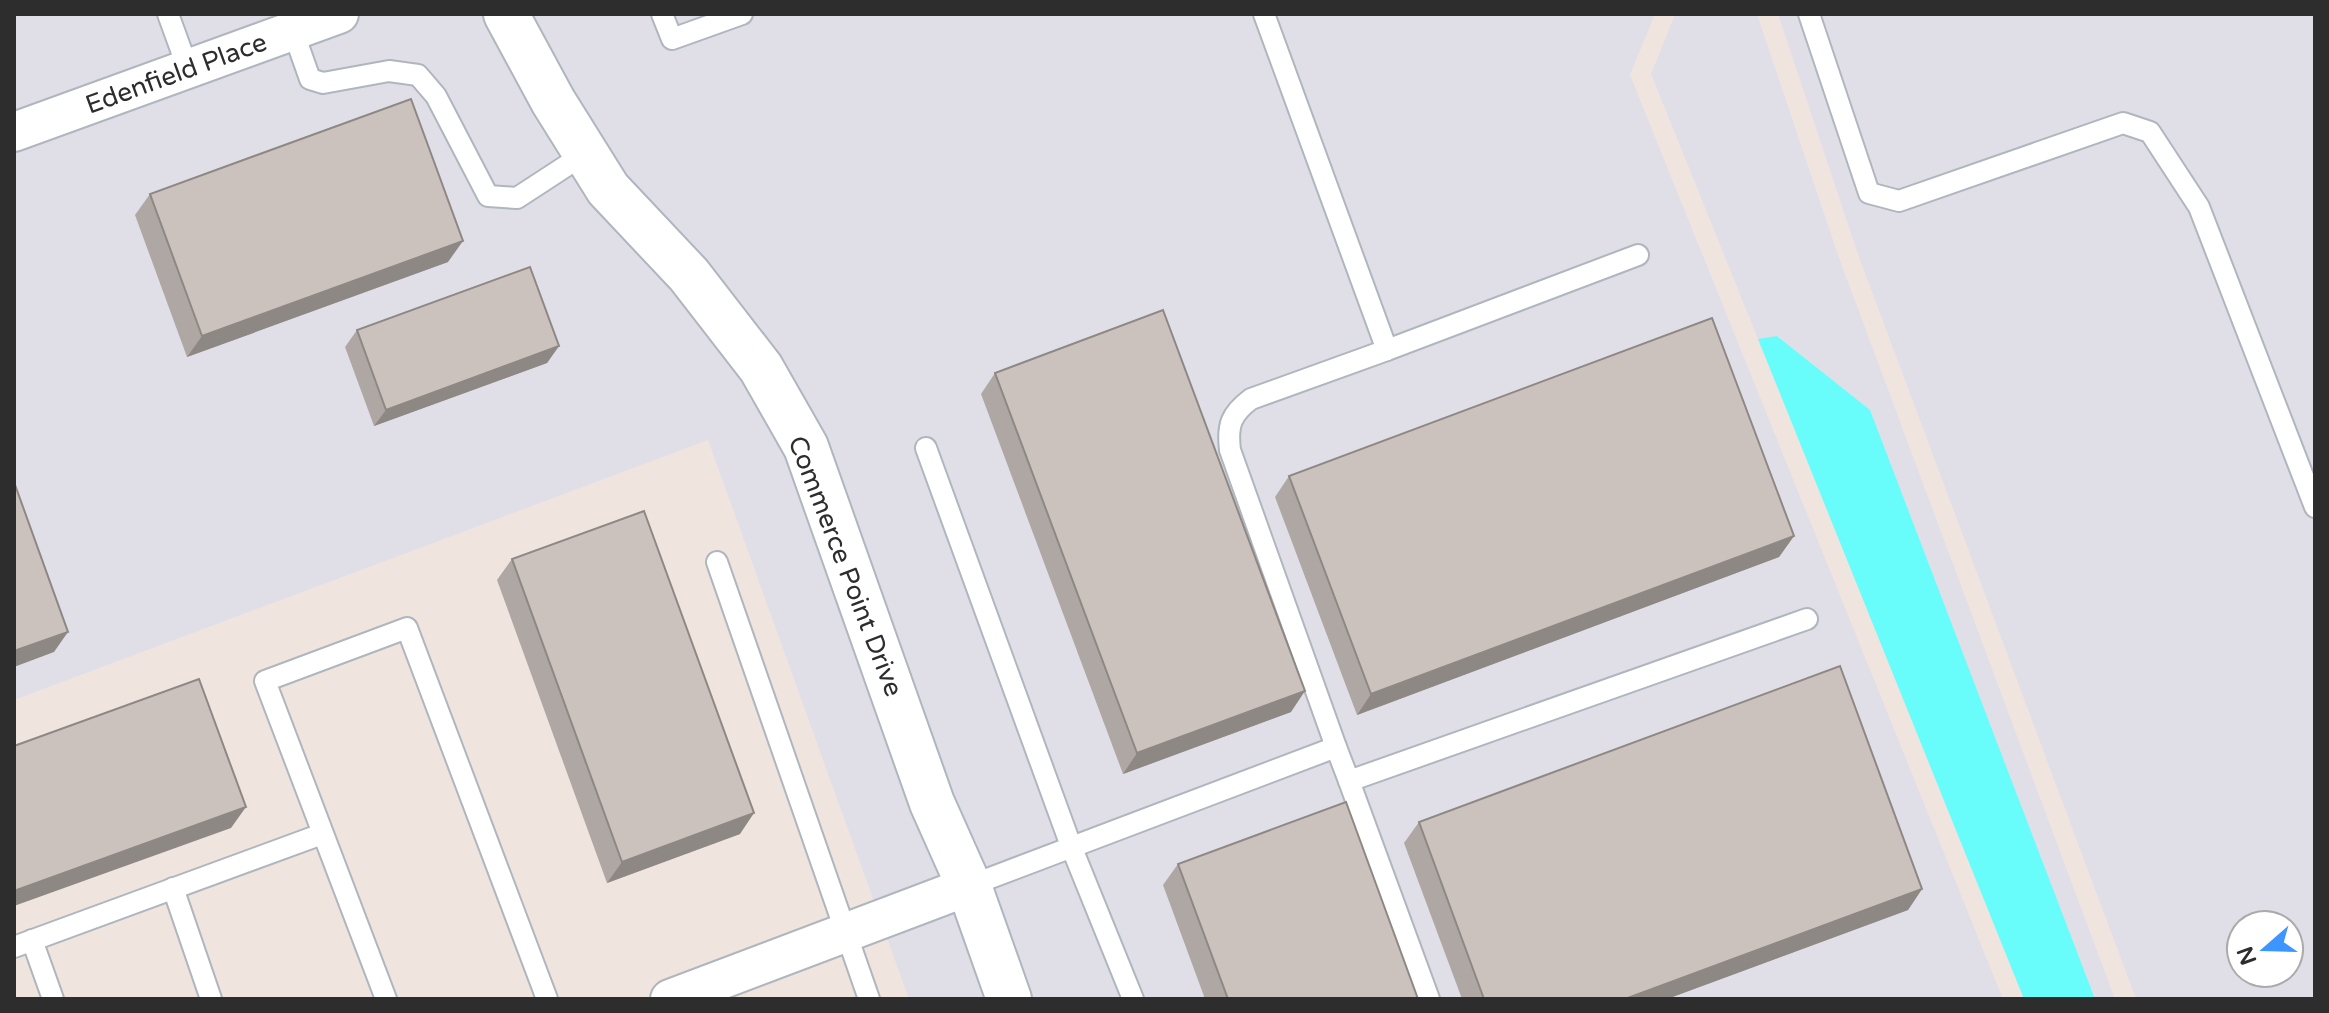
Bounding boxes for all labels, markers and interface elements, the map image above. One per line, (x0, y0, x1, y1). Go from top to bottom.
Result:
street label: Edenfield Place (81, 26, 271, 121)
street label: Commerce Point Drive (782, 432, 910, 701)
north arrow (2225, 909, 2305, 989)
text: N (2232, 943, 2262, 968)

